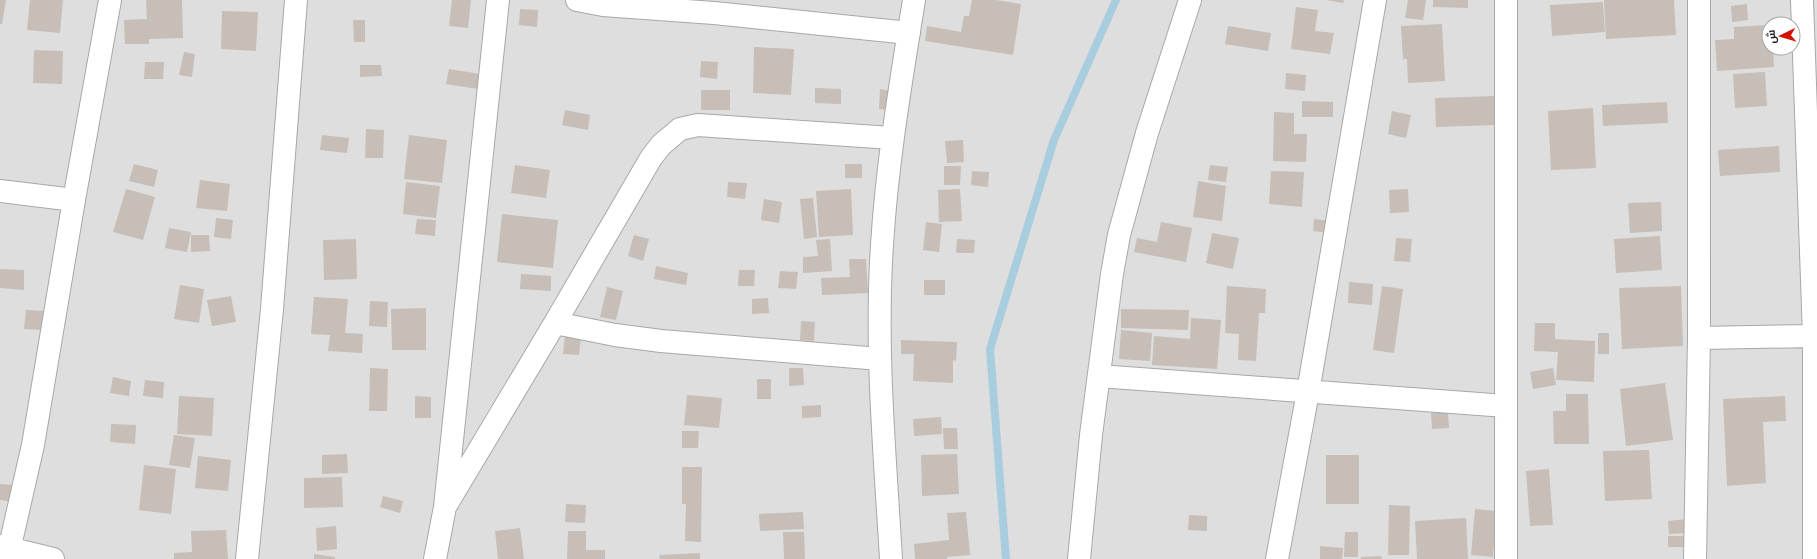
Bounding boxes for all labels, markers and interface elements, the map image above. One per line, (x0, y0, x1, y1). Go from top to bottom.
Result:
north arrow (1761, 16, 1801, 56)
text: ش (1764, 29, 1779, 44)

